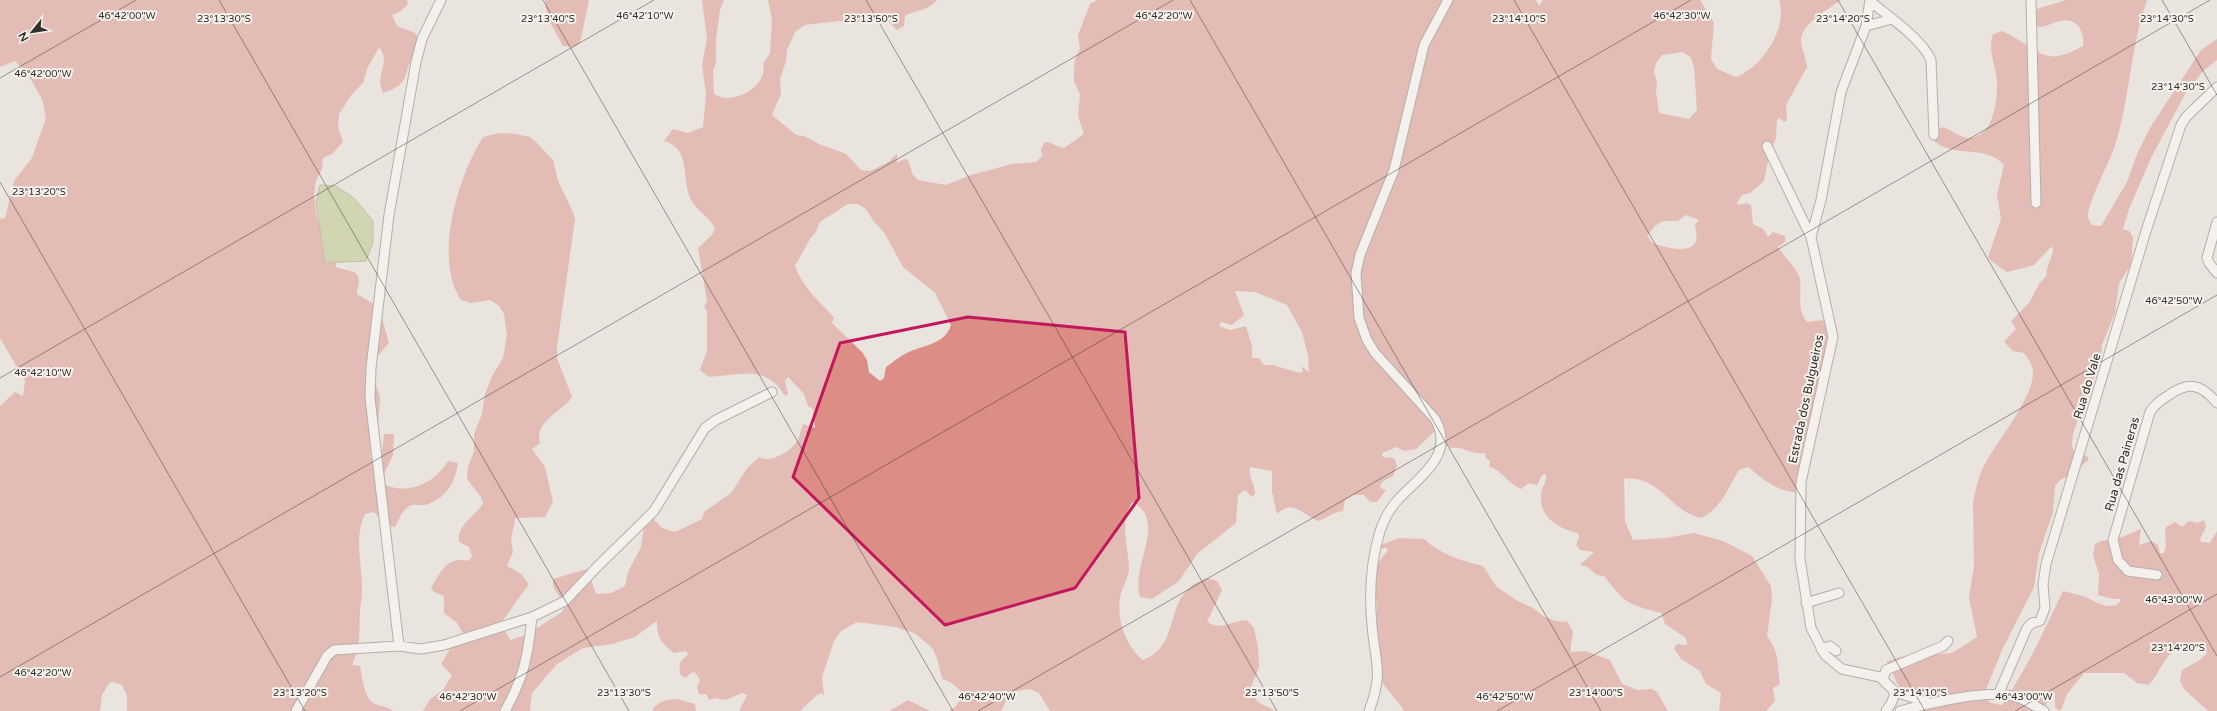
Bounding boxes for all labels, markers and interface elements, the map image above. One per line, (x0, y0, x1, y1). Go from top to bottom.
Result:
text: 46°42'00"W (98, 10, 156, 22)
text: 46°42'10"W (616, 10, 674, 22)
text: 46°42'20"W (1135, 10, 1193, 22)
text: 46°42'30"W (1653, 10, 1711, 22)
north arrow (12, 12, 52, 52)
text: 23°13'30"S (197, 13, 251, 25)
text: 23°13'40"S (521, 13, 575, 25)
text: 23°13'50"S (844, 13, 898, 25)
text: 23°14'10"S (1492, 13, 1546, 25)
text: 23°14'20"S (1816, 13, 1870, 25)
text: 23°14'30"S (2140, 13, 2194, 25)
text: N (16, 30, 32, 44)
text: 46°42'00"W (14, 68, 72, 80)
text: 23°14'30"S (2151, 81, 2205, 93)
text: 23°13'20"S (12, 186, 66, 198)
text: 46°42'50"W (2145, 295, 2203, 307)
street label: Estrada dos Bulgueiros (1786, 333, 1827, 465)
street label: Rua do Vale (2070, 351, 2104, 421)
text: 46°42'10"W (14, 367, 72, 379)
street label: Rua das Paineras (2102, 415, 2142, 513)
text: 46°43'00"W (2145, 594, 2203, 606)
text: 23°14'20"S (2151, 642, 2205, 654)
text: 46°42'20"W (14, 667, 72, 679)
text: 23°13'20"S (273, 687, 327, 699)
text: 23°13'30"S (597, 687, 651, 699)
text: 23°13'50"S (1245, 687, 1299, 699)
text: 23°14'00"S (1569, 687, 1623, 699)
text: 23°14'10"S (1893, 687, 1947, 699)
text: 46°42'30"W (439, 691, 497, 703)
text: 46°42'40"W (958, 691, 1016, 703)
text: 46°42'50"W (1476, 691, 1534, 703)
text: 46°43'00"W (1995, 691, 2053, 703)

